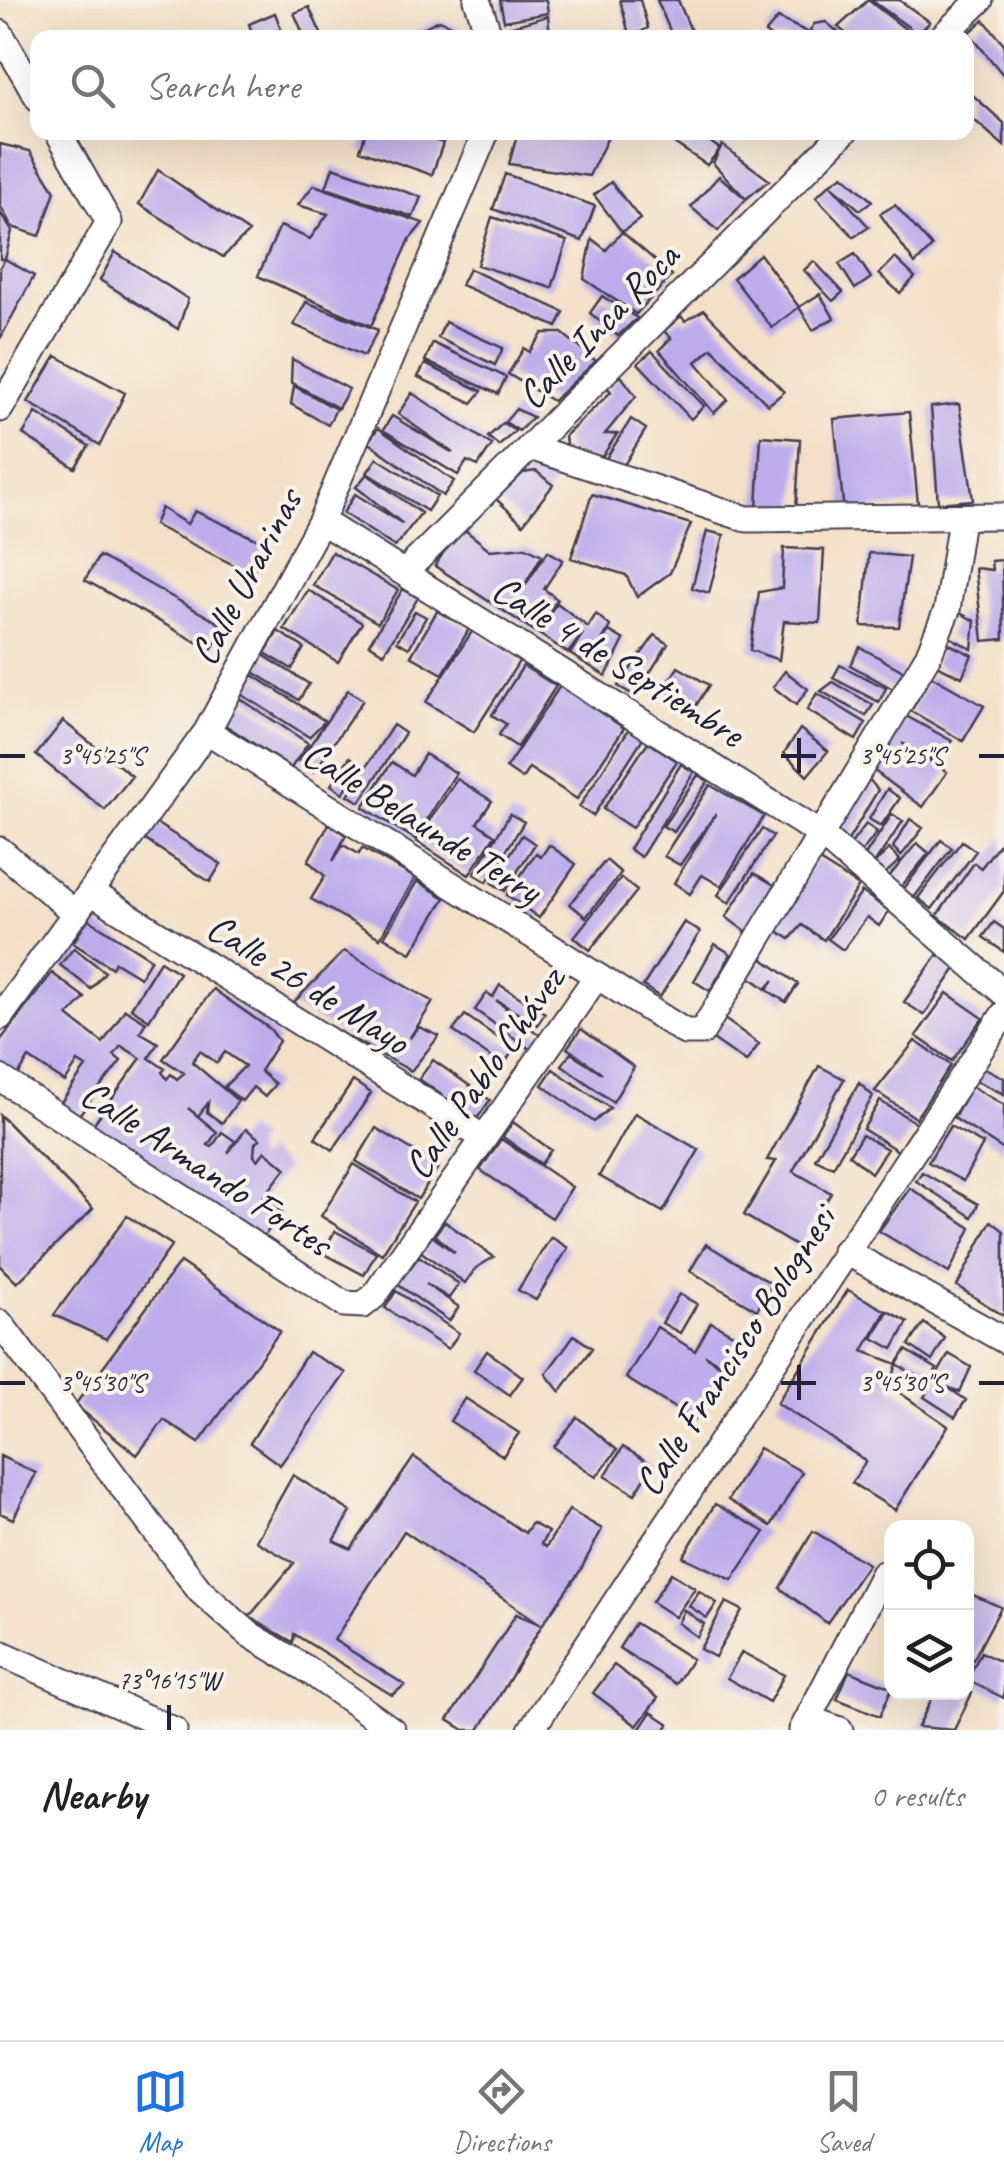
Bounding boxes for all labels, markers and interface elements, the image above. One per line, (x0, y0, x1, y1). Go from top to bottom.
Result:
search box (30, 30, 974, 140)
icon: search (65, 58, 120, 113)
text: Search here (145, 62, 300, 109)
street label: Calle Inca Roca (506, 230, 692, 420)
street label: Calle Urarinas (179, 477, 315, 674)
street label: Calle 4 de Septiembre (483, 564, 756, 760)
street label: Calle Belaunde Terry (294, 729, 552, 916)
text: 3°45'25"S (60, 740, 149, 772)
text: 3°45'25"S (860, 740, 949, 772)
street label: Calle 26 de Mayo (198, 902, 420, 1067)
street label: Calle Pablo Chávez (393, 954, 577, 1189)
street label: Calle Armando Fortes (71, 1068, 344, 1270)
street label: Calle Francisco Bolognesi (623, 1193, 850, 1505)
text: 3°45'30"S (60, 1367, 149, 1399)
text: 3°45'30"S (860, 1367, 949, 1399)
map controls (884, 1520, 974, 1700)
button: locate (884, 1520, 974, 1610)
button: layers (884, 1610, 974, 1700)
text: 73°16'15"W (118, 1665, 224, 1697)
text: Nearby (40, 1769, 146, 1822)
text: 0 results (870, 1775, 964, 1816)
tab: Map (133, 2064, 188, 2159)
tab: Directions (453, 2064, 551, 2159)
tab: Saved (816, 2064, 871, 2159)

